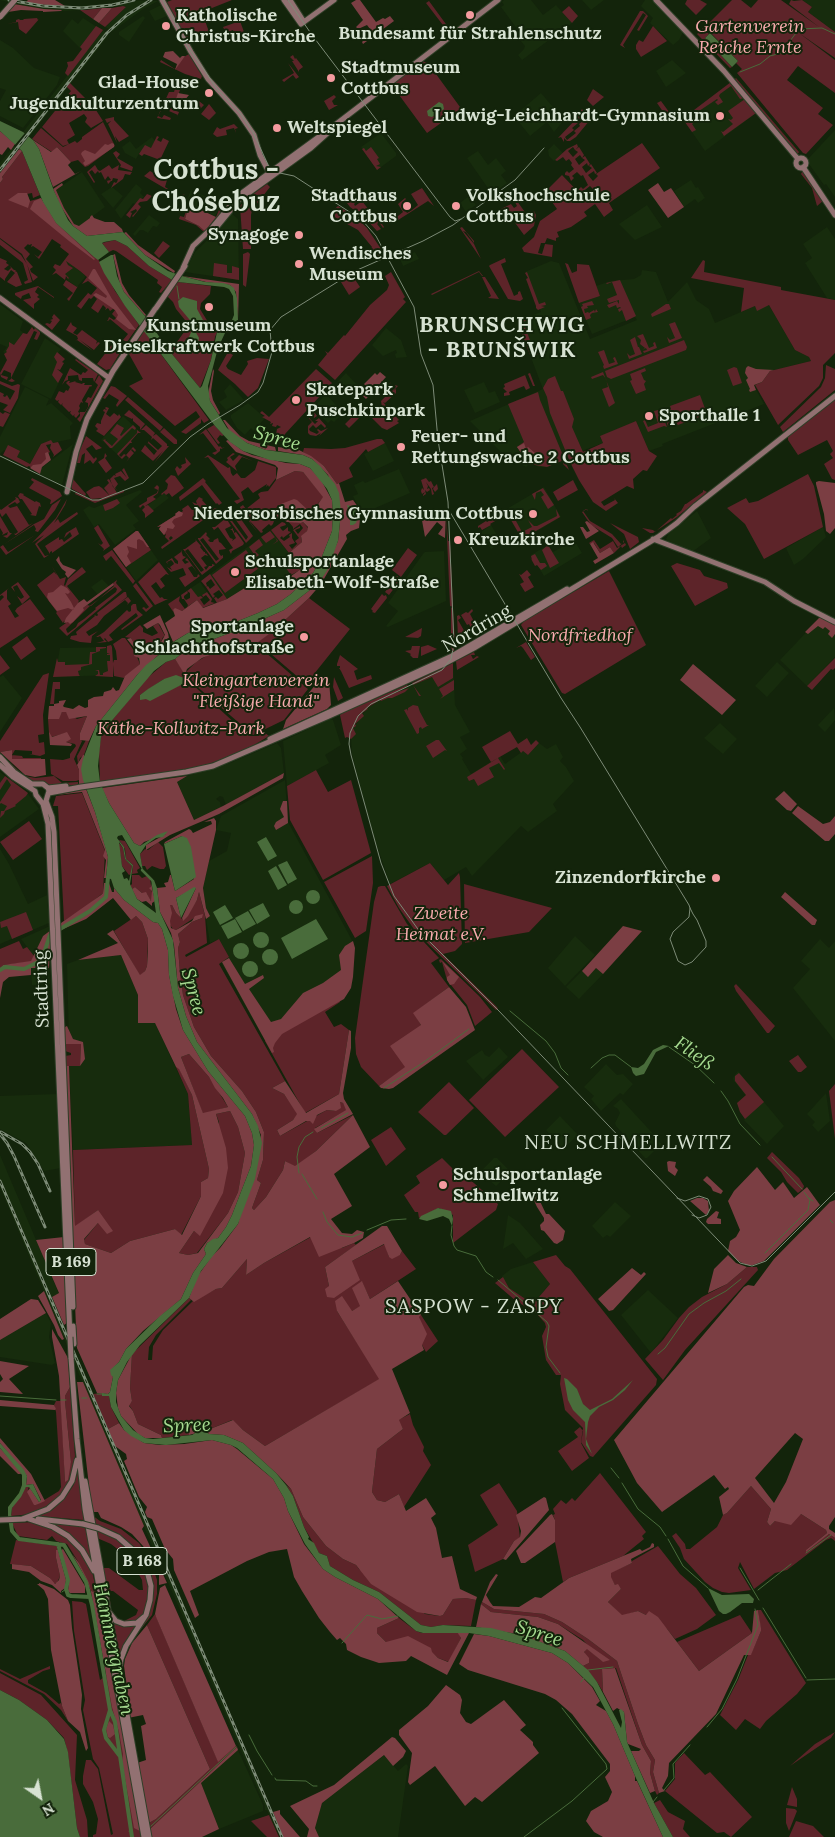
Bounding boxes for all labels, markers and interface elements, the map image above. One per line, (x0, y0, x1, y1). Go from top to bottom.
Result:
place label: Katholische Christus-Kirche (176, 5, 316, 48)
marker: Bundesamt für Strahlenschutz (464, 9, 476, 21)
park label: Gartenverein Reiche Ernte (695, 16, 805, 58)
marker: Katholische Christus-Kirche (160, 20, 172, 32)
place label: Bundesamt für Strahlenschutz (338, 23, 602, 45)
place label: Stadtmuseum Cottbus (341, 57, 460, 100)
place label: Glad-House Jugendkulturzentrum (10, 72, 199, 115)
marker: Stadtmuseum Cottbus (325, 72, 337, 84)
marker: Glad-House Jugendkulturzentrum (203, 87, 215, 99)
place label: Ludwig-Leichhardt-Gymnasium (433, 105, 710, 127)
marker: Ludwig-Leichhardt-Gymnasium (714, 110, 726, 122)
place label: Weltspiegel (287, 117, 387, 139)
marker: Weltspiegel (271, 122, 283, 134)
district label: Cottbus - Chóśebuz (152, 154, 280, 220)
place label: Stadthaus Cottbus (311, 185, 397, 228)
place label: Volkshochschule Cottbus (466, 185, 610, 228)
marker: Stadthaus Cottbus (401, 200, 413, 212)
marker: Volkshochschule Cottbus (450, 200, 462, 212)
place label: Synagoge (208, 224, 289, 246)
marker: Synagoge (293, 229, 305, 241)
place label: Wendisches Museum (309, 243, 411, 286)
marker: Wendisches Museum (293, 258, 305, 270)
marker: Kunstmuseum Dieselkraftwerk Cottbus (203, 301, 215, 313)
district label: BRUNSCHWIG - BRUNŠWIK (418, 313, 586, 364)
place label: Kunstmuseum Dieselkraftwerk Cottbus (103, 315, 315, 358)
place label: Skatepark Puschkinpark (306, 379, 425, 422)
marker: Skatepark Puschkinpark (290, 394, 302, 406)
place label: Sporthalle 1 (659, 405, 760, 427)
marker: Sporthalle 1 (643, 410, 655, 422)
water label: Spree (251, 421, 303, 457)
place label: Feuer- und Rettungswache 2 Cottbus (411, 426, 630, 468)
marker: Feuer- und Rettungswache 2 Cottbus (395, 441, 407, 453)
place label: Niedersorbisches Gymnasium Cottbus (193, 503, 523, 525)
marker: Niedersorbisches Gymnasium Cottbus (527, 508, 539, 520)
place label: Kreuzkirche (468, 529, 575, 551)
marker: Kreuzkirche (452, 534, 464, 546)
place label: Schulsportanlage Elisabeth-Wolf-Straße (245, 551, 439, 594)
marker: Schulsportanlage Elisabeth-Wolf-Straße (229, 566, 241, 578)
street label: Nordring (439, 601, 515, 657)
place label: Sportanlage Schlachthofstraße (134, 616, 294, 659)
park label: Nordfriedhof (528, 625, 632, 647)
marker: Sportanlage Schlachthofstraße (298, 631, 310, 643)
park label: Kleingartenverein "Fleißige Hand" (182, 670, 330, 712)
park label: Käthe-Kollwitz-Park (97, 718, 265, 740)
place label: Zinzendorfkirche (555, 867, 706, 889)
marker: Zinzendorfkirche (710, 872, 722, 884)
park label: Zweite Heimat e.V. (396, 903, 486, 946)
street label: Stadtring (30, 950, 54, 1028)
water label: Spree (176, 966, 210, 1018)
water label: Fließ (670, 1032, 718, 1076)
district label: NEU SCHMELLWITZ (522, 1131, 734, 1155)
place label: Schulsportanlage Schmellwitz (453, 1164, 602, 1206)
marker: Schulsportanlage Schmellwitz (437, 1179, 449, 1191)
road number: B 169 (46, 1248, 96, 1276)
district label: SASPOW - ZASPY (383, 1295, 565, 1319)
water label: Spree (163, 1414, 211, 1438)
road number: B 168 (117, 1548, 167, 1574)
water label: Hammergraben (88, 1581, 138, 1717)
water label: Spree (513, 1616, 565, 1652)
north arrow (15, 1772, 65, 1822)
text: N (39, 1799, 58, 1820)

